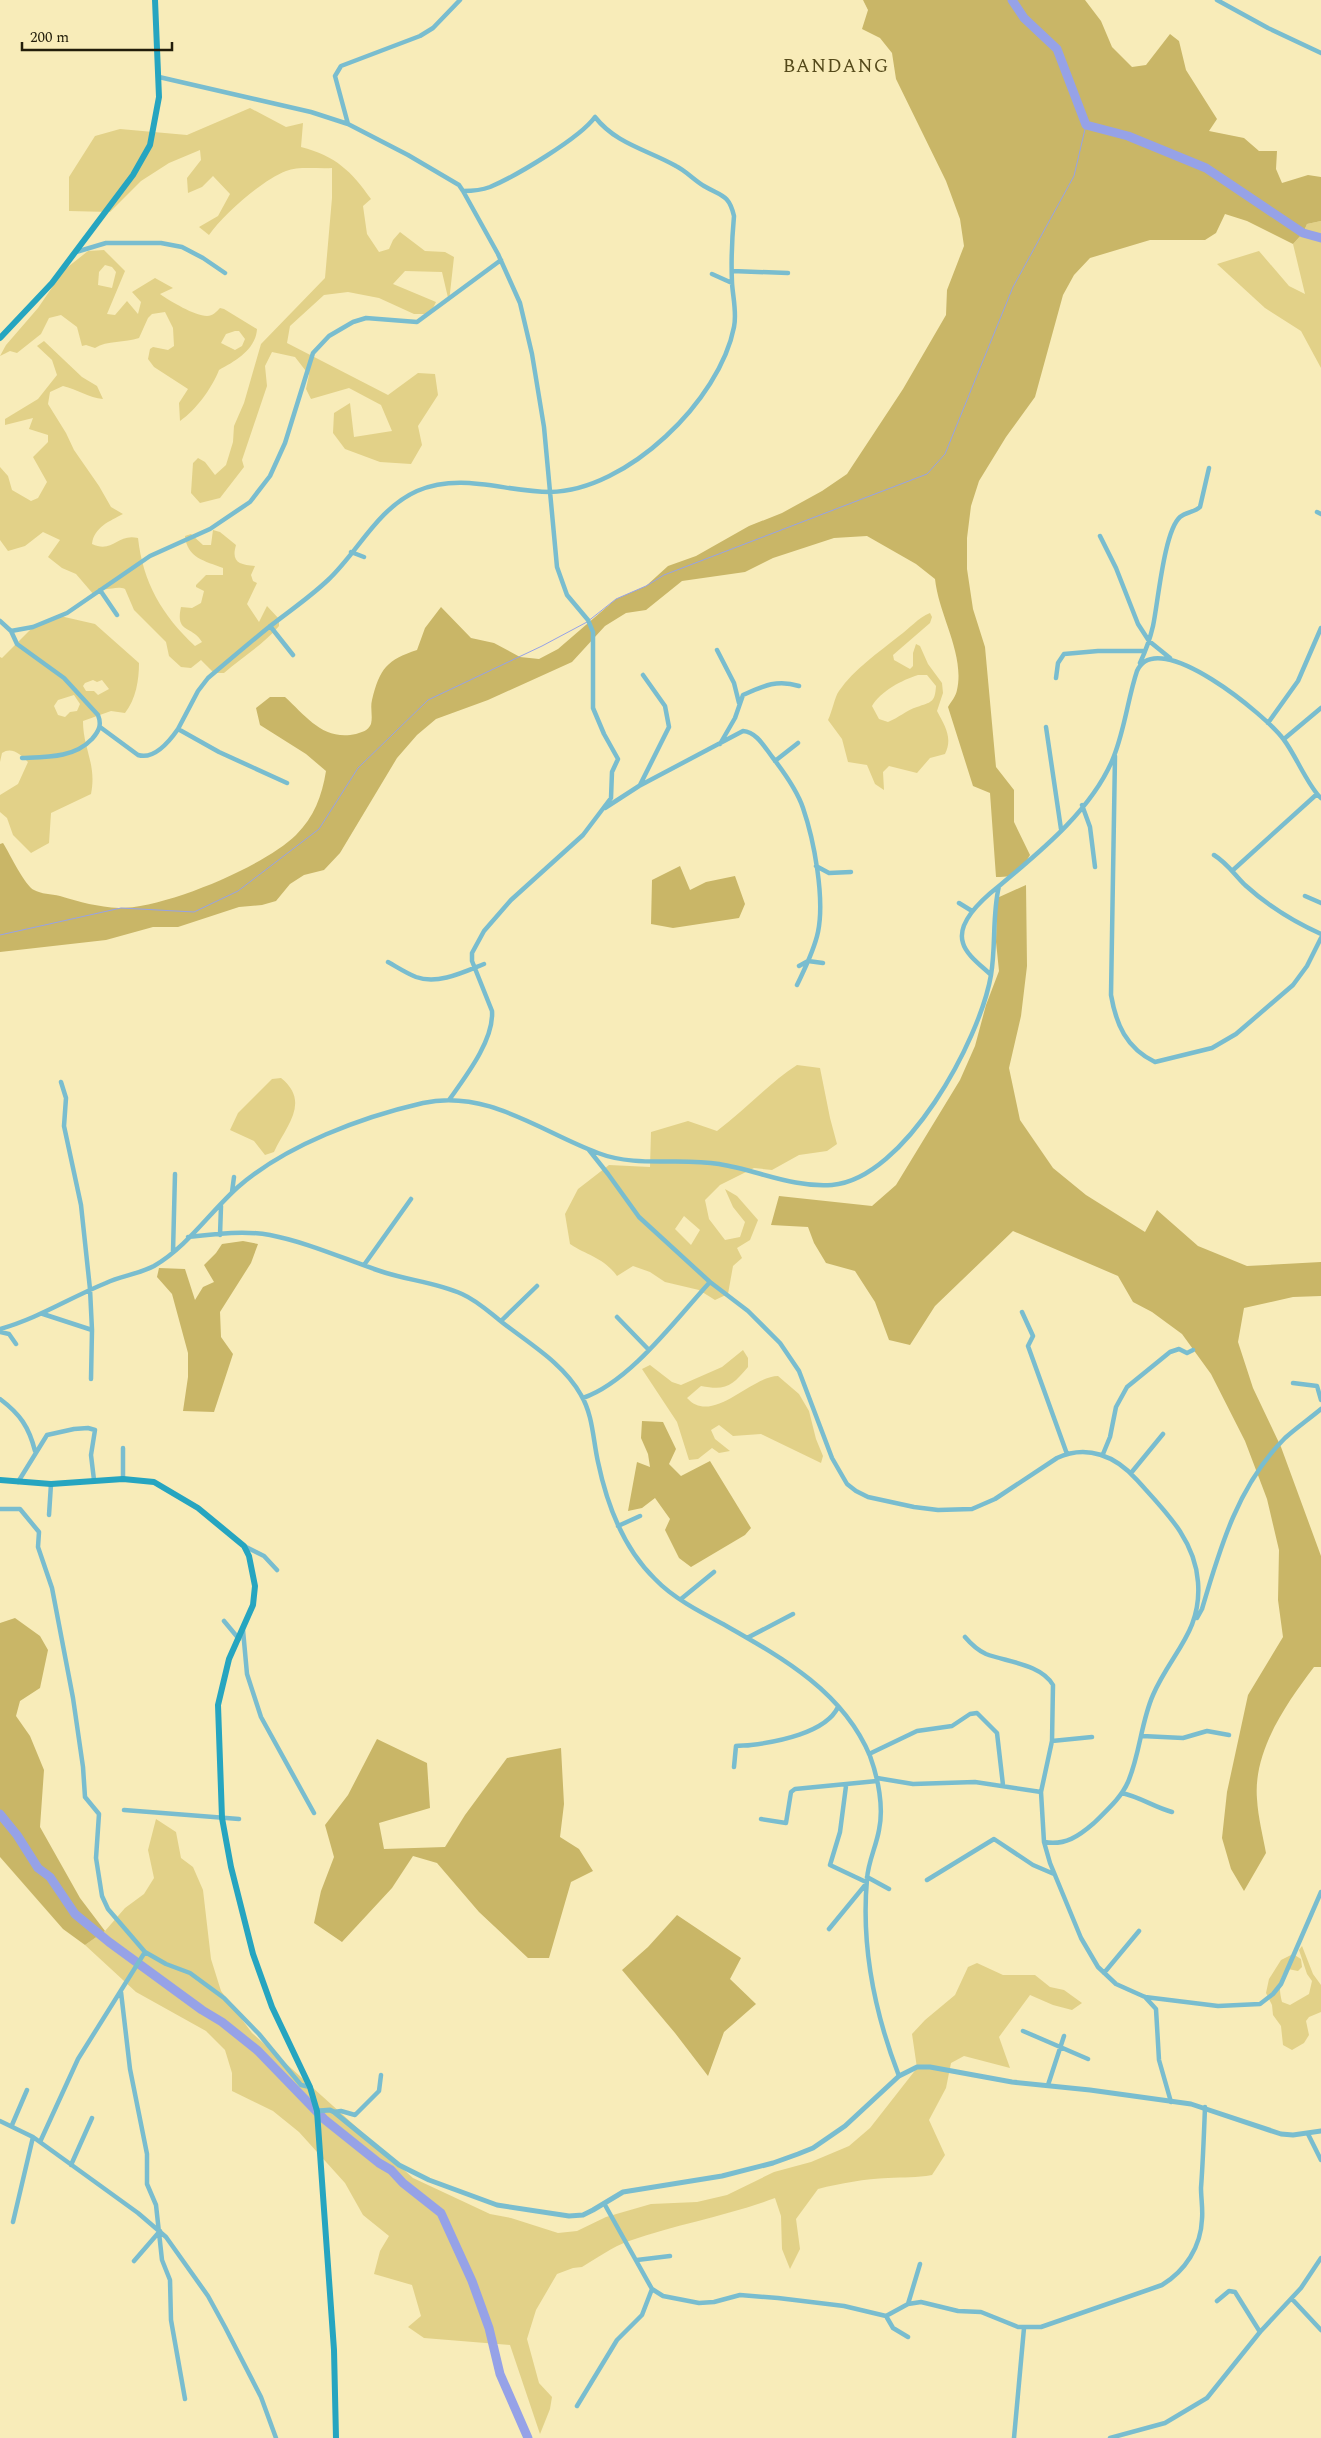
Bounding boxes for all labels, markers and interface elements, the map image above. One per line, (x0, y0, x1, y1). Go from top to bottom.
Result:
scale bar (22, 20, 172, 52)
text: 200 m (30, 26, 69, 49)
district label: BANDANG (783, 52, 889, 81)

